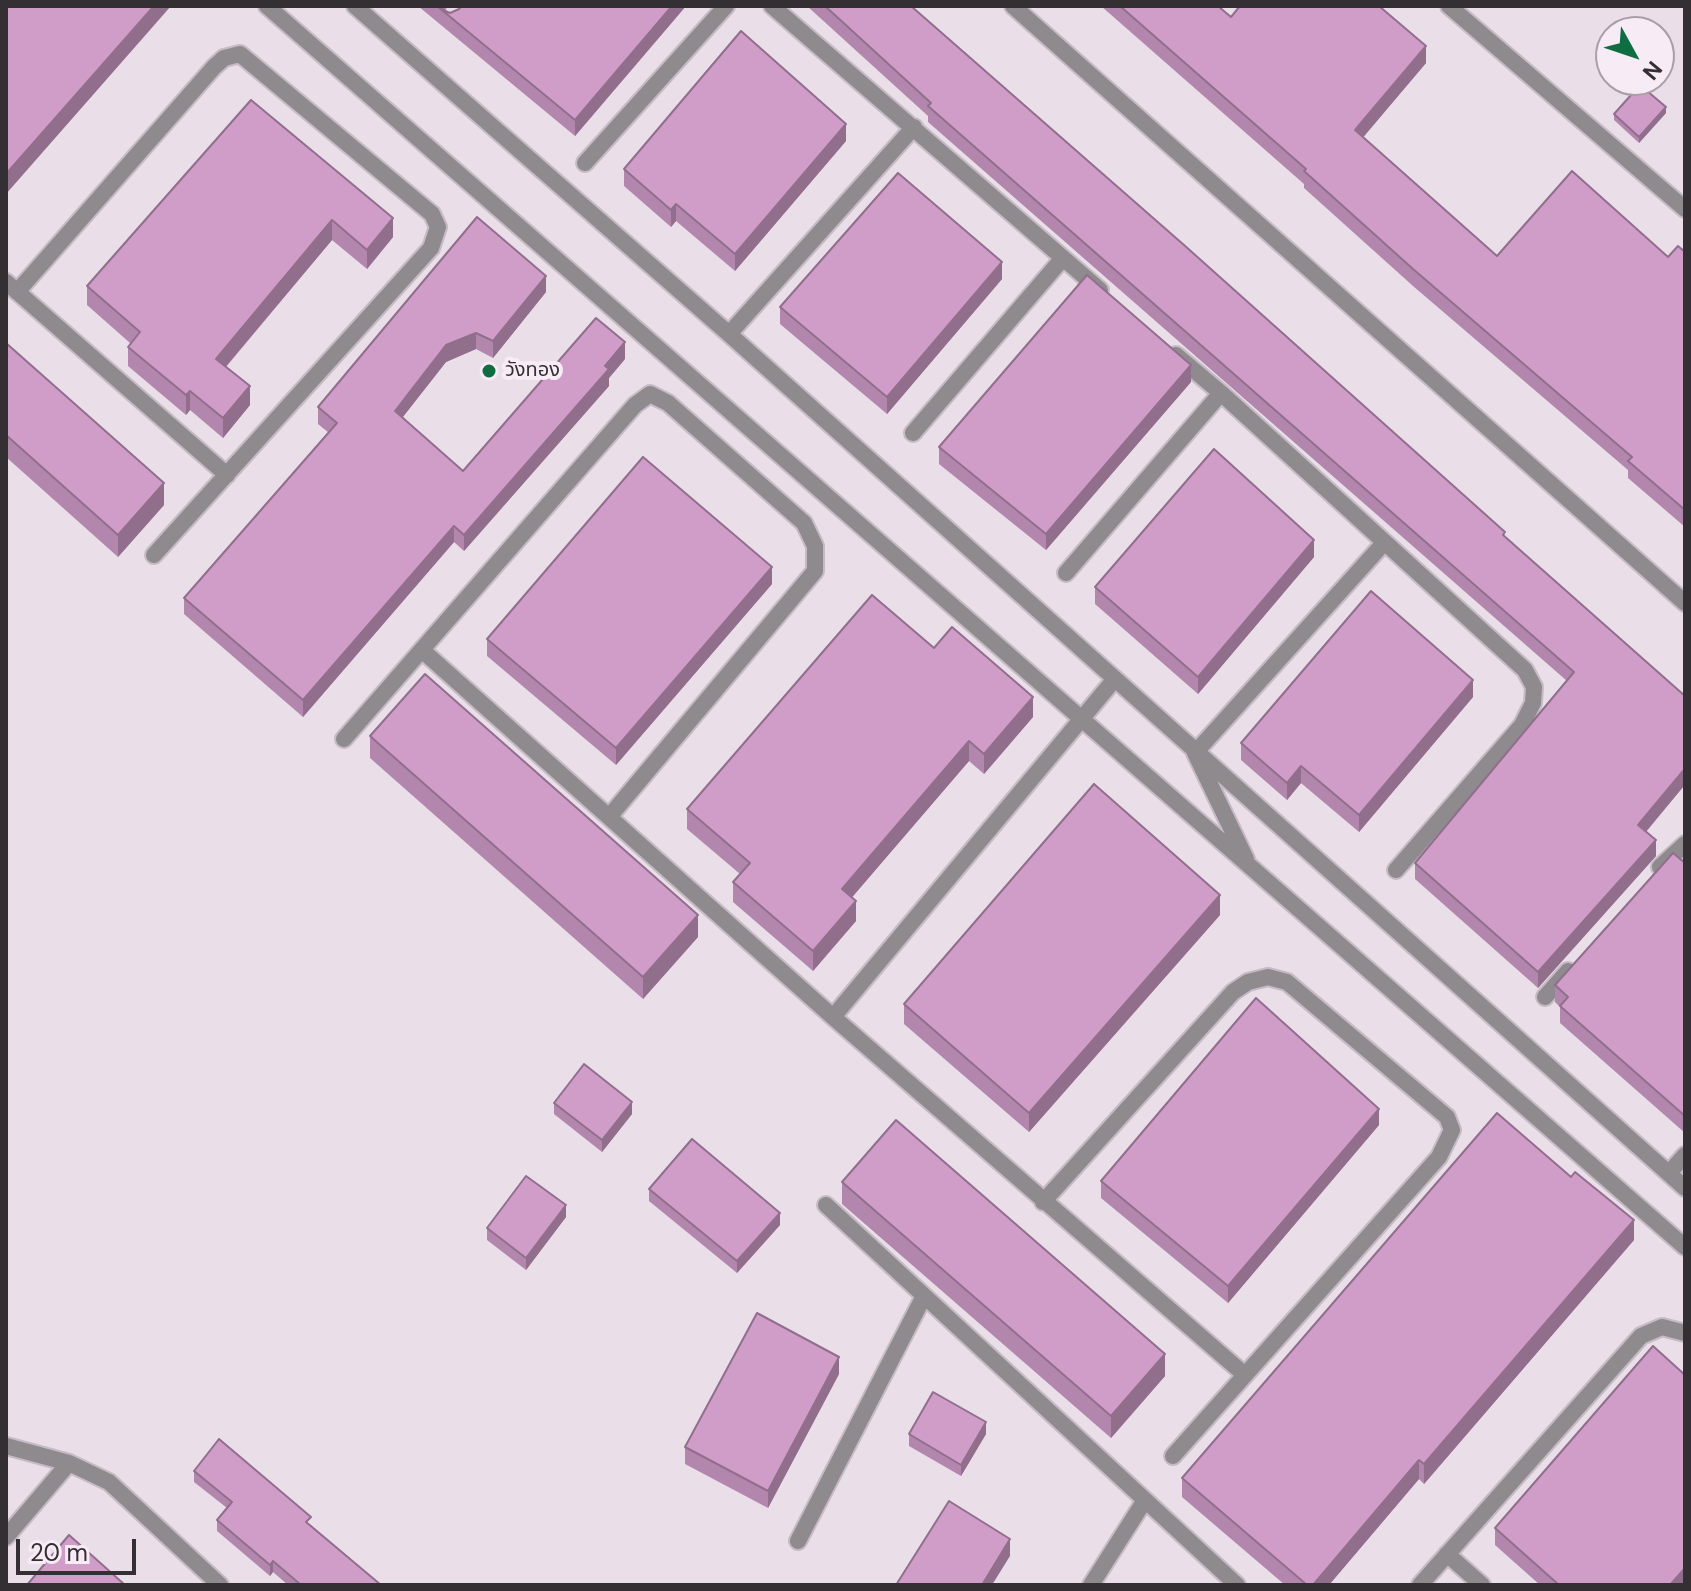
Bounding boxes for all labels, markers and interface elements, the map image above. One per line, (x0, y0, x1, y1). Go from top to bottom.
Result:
north arrow (1595, 16, 1675, 96)
text: N (1636, 55, 1669, 86)
place label: วังทอง (505, 359, 560, 383)
marker: วังทอง (480, 362, 498, 380)
scale bar (20, 1523, 140, 1573)
text: 20 m (30, 1537, 88, 1568)

